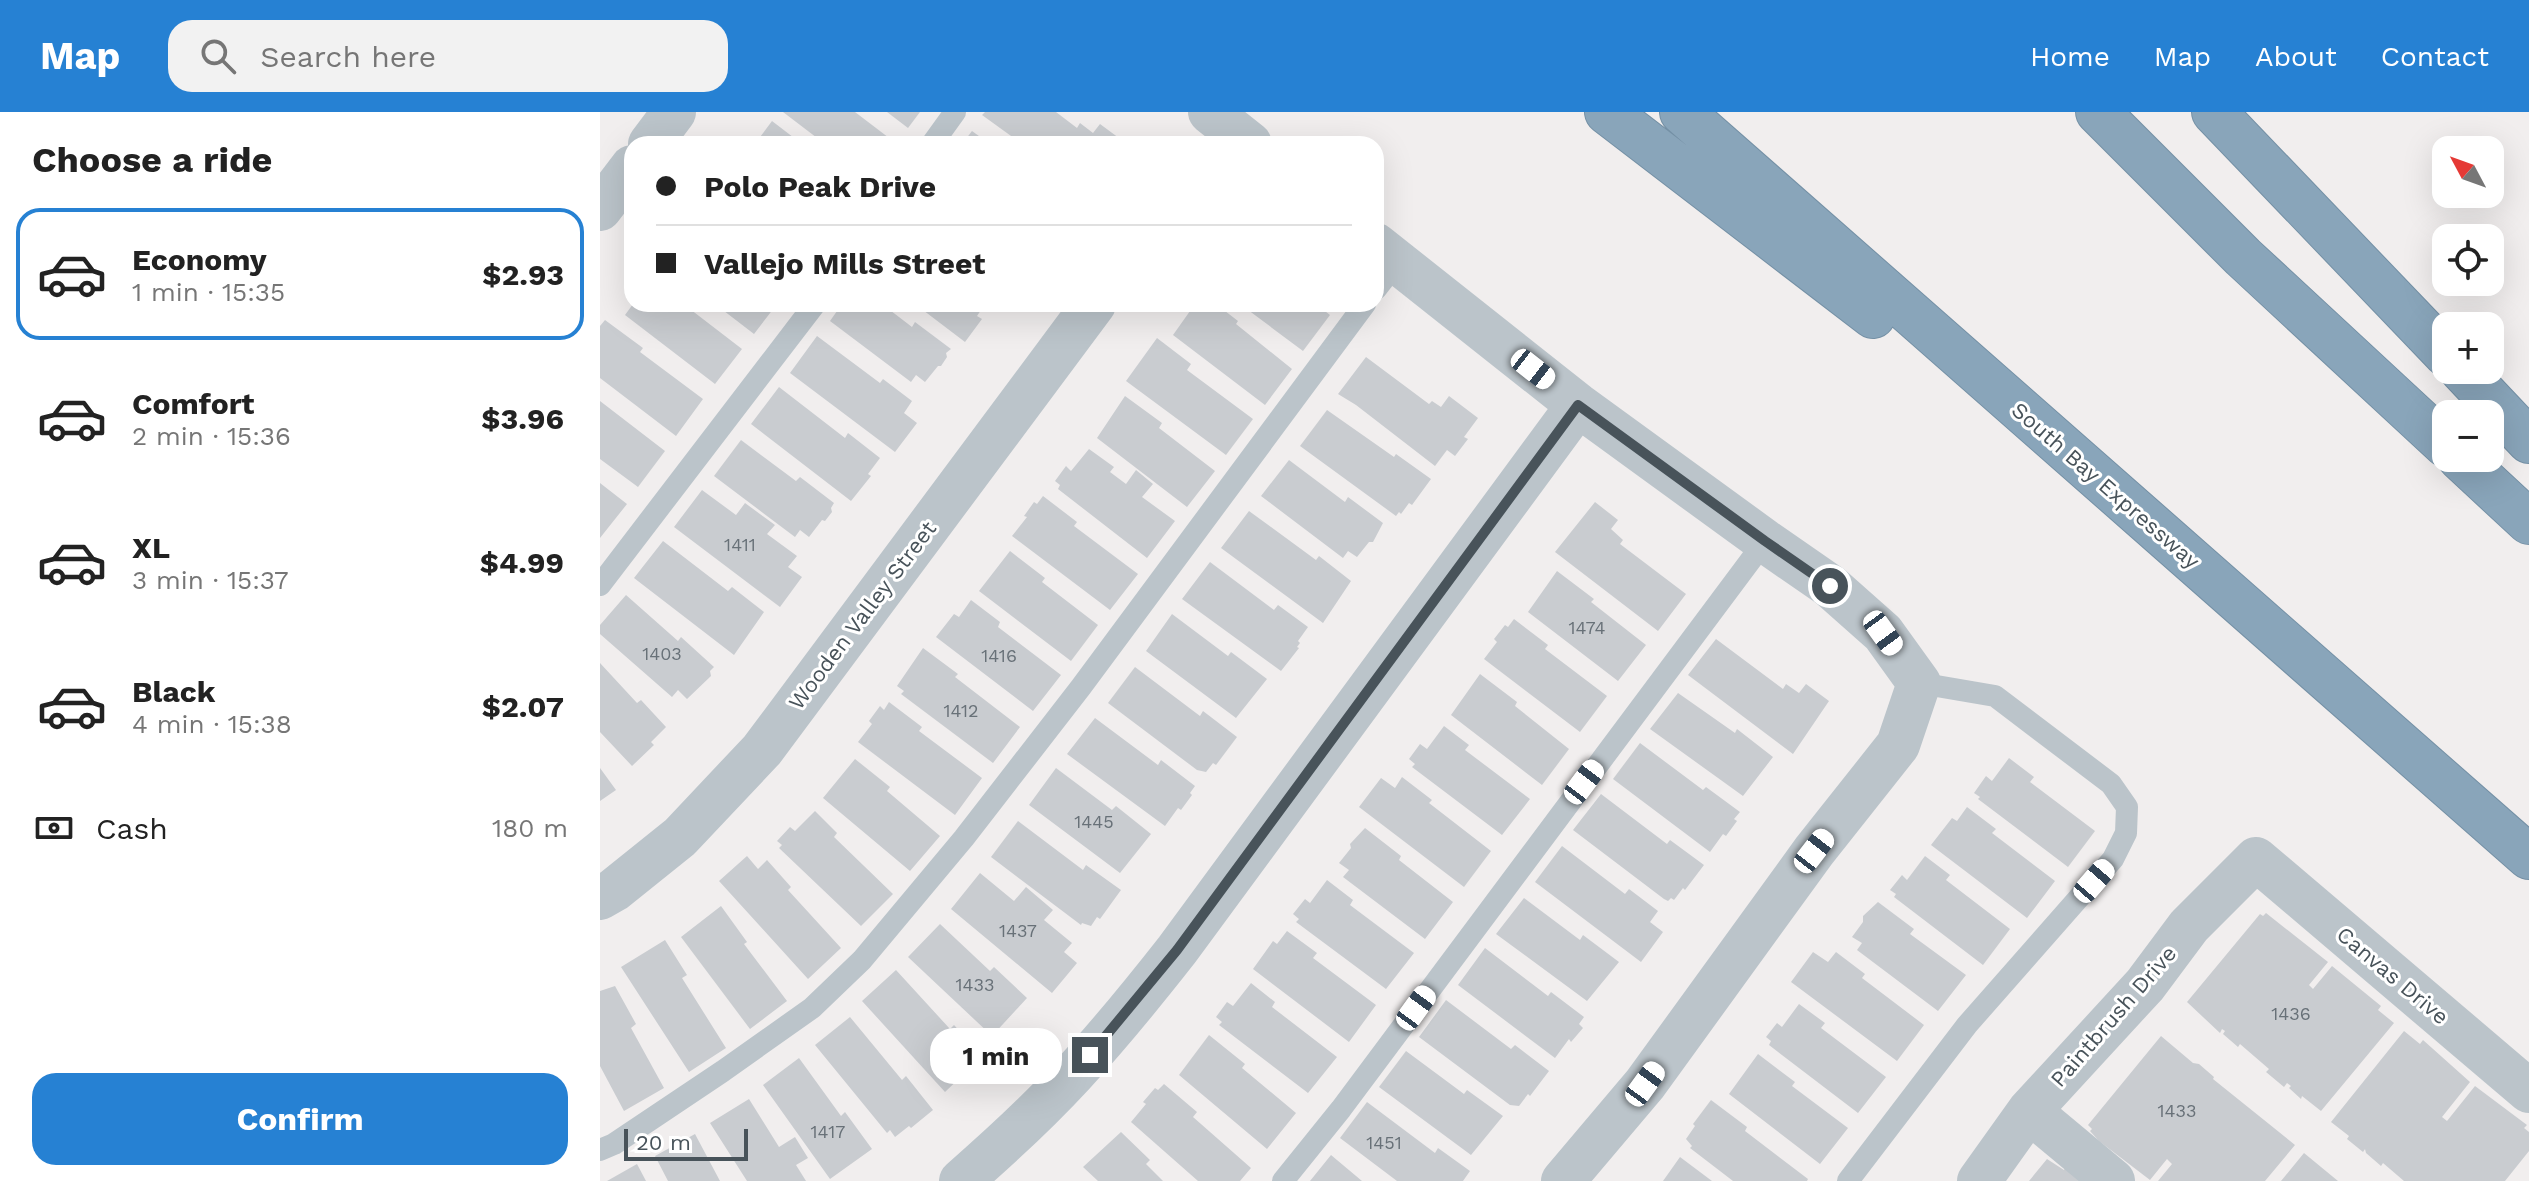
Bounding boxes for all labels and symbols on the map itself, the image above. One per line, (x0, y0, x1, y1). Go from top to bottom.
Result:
north arrow (2432, 136, 2504, 208)
car (1507, 345, 1559, 393)
street label: South Bay Expressway (2007, 397, 2205, 574)
street label: Wooden Valley Street (783, 516, 941, 714)
house number: 1411 (724, 534, 756, 555)
route start (1812, 568, 1848, 604)
car (1859, 607, 1907, 659)
house number: 1474 (1568, 617, 1606, 638)
house number: 1403 (642, 643, 682, 664)
house number: 1416 (981, 645, 1017, 666)
house number: 1412 (943, 700, 979, 721)
car (1560, 756, 1608, 808)
house number: 1445 (1074, 811, 1114, 832)
car (1790, 825, 1838, 877)
car (2069, 855, 2119, 907)
house number: 1437 (999, 920, 1037, 941)
street label: Canvas Drive (2332, 921, 2454, 1029)
street label: Paintbrush Drive (2045, 941, 2181, 1092)
house number: 1433 (955, 974, 995, 995)
car (1392, 982, 1440, 1034)
house number: 1436 (2271, 1003, 2311, 1024)
callout: 1 min (930, 1027, 1062, 1083)
route end (1072, 1037, 1108, 1073)
car (1621, 1058, 1669, 1110)
house number: 1433 (2157, 1100, 2197, 1121)
house number: 1417 (811, 1121, 845, 1142)
scale bar (624, 1125, 748, 1161)
house number: 1451 (1366, 1132, 1402, 1153)

